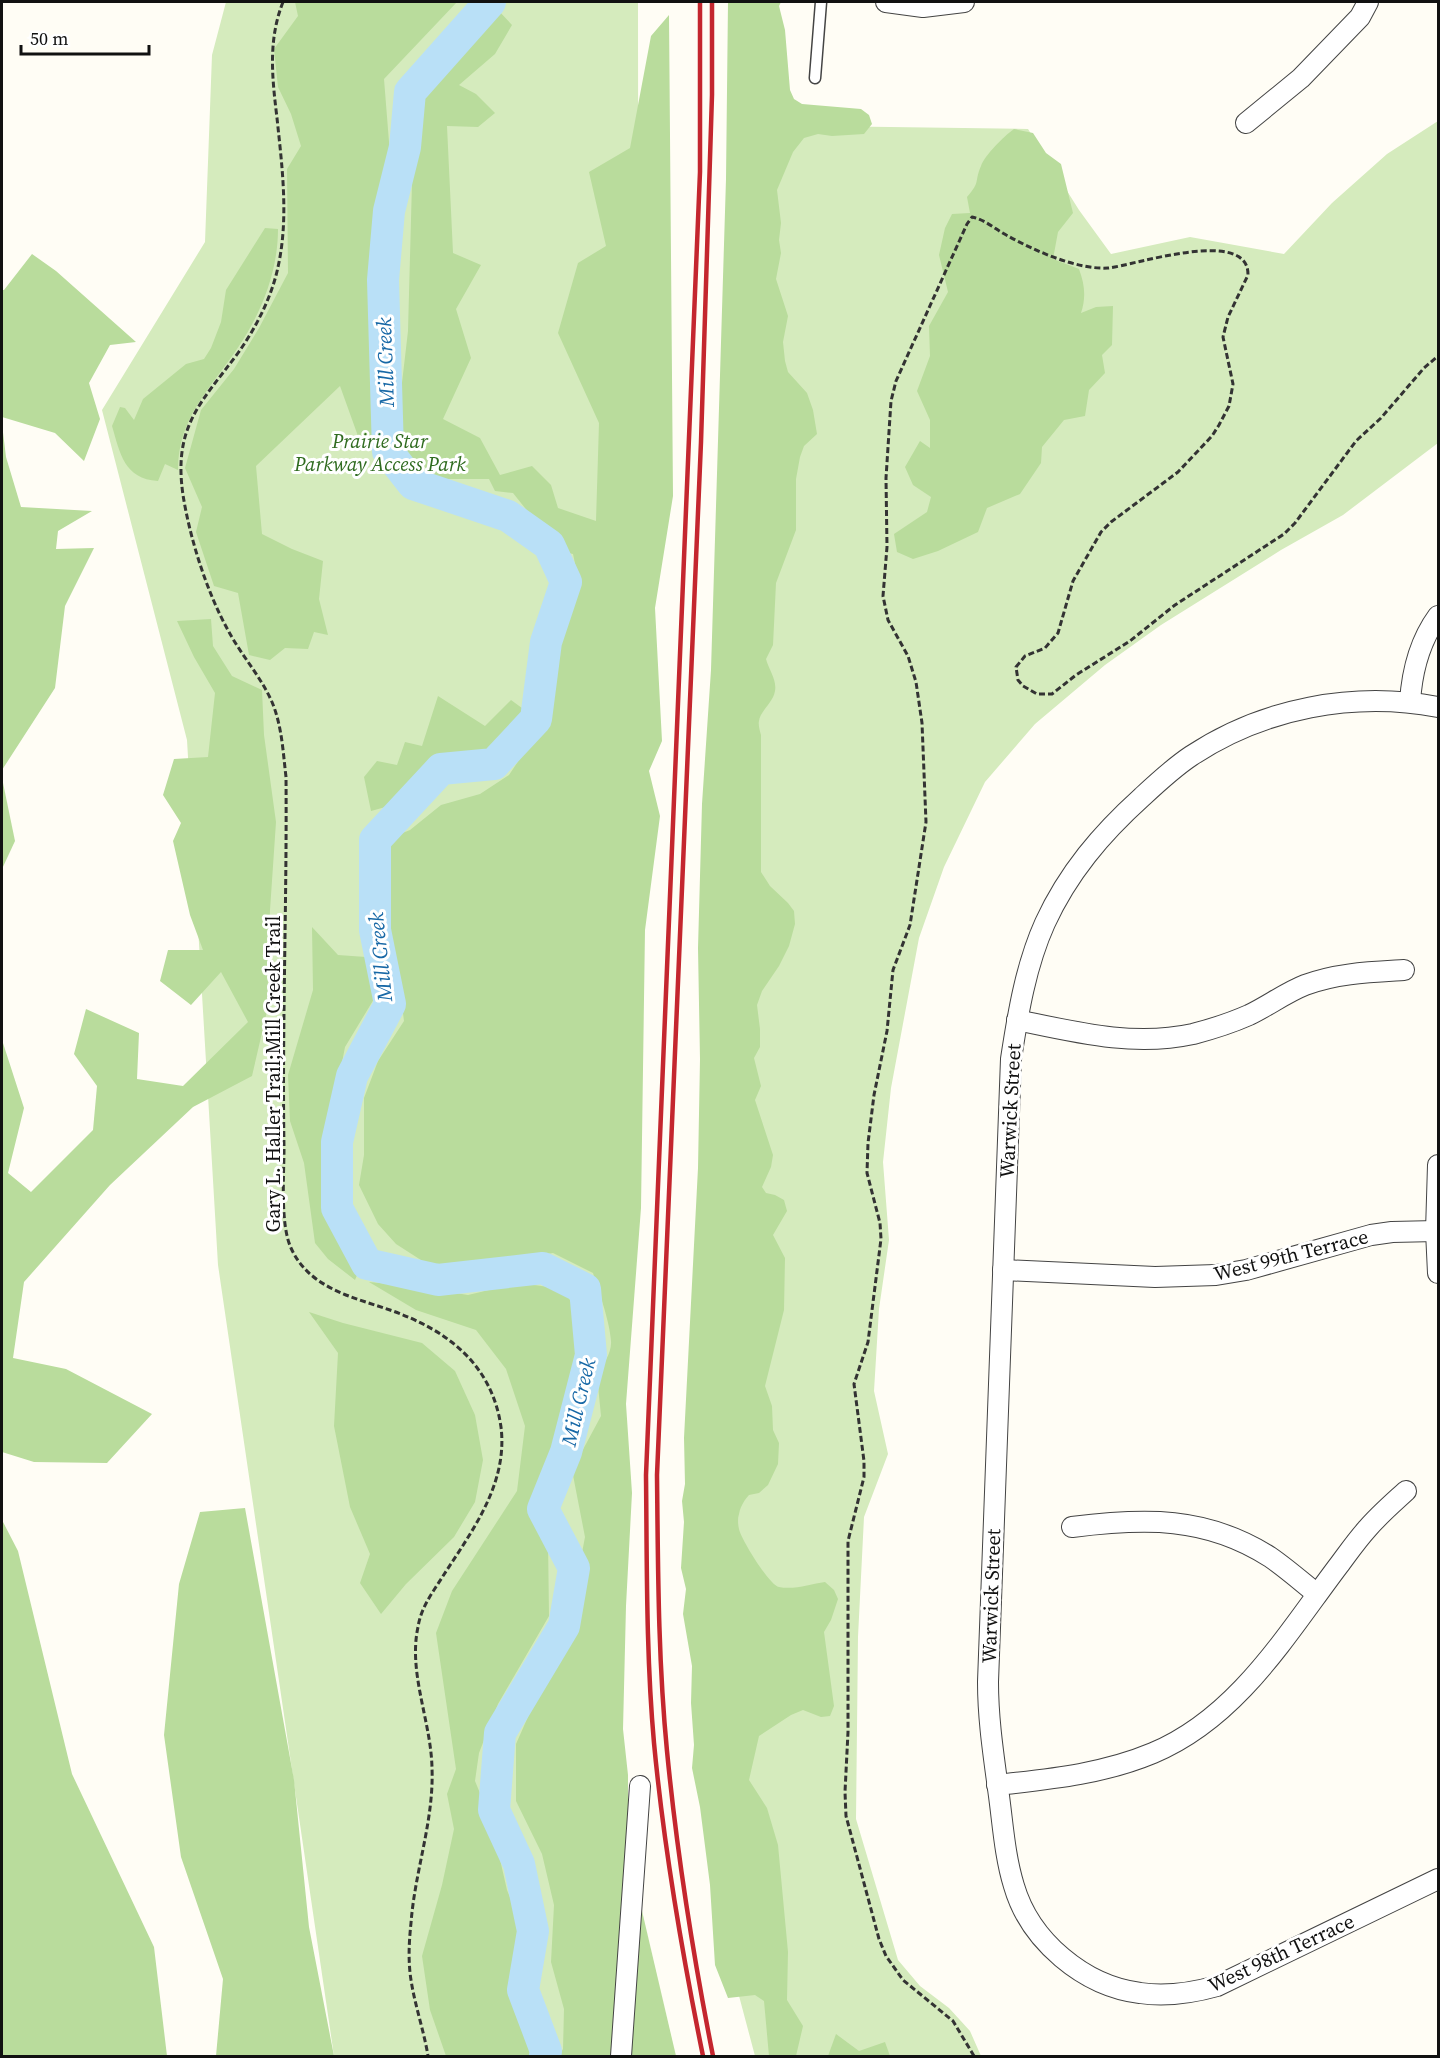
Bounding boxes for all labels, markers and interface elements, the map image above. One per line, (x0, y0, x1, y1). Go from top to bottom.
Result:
scale bar (21, 18, 148, 56)
text: 50 m (30, 26, 68, 51)
water label: Mill Creek (369, 317, 401, 408)
park label: Prairie Star Parkway Access Park (293, 427, 466, 478)
water label: Mill Creek (361, 911, 399, 1004)
street label: Gary L. Haller Trail;Mill Creek Trail (259, 916, 287, 1232)
street label: Warwick Street (992, 1043, 1028, 1179)
street label: West 99th Terrace (1211, 1222, 1371, 1288)
water label: Mill Creek (554, 1355, 602, 1450)
street label: Warwick Street (975, 1528, 1007, 1664)
street label: West 98th Terrace (1203, 1907, 1359, 1999)

